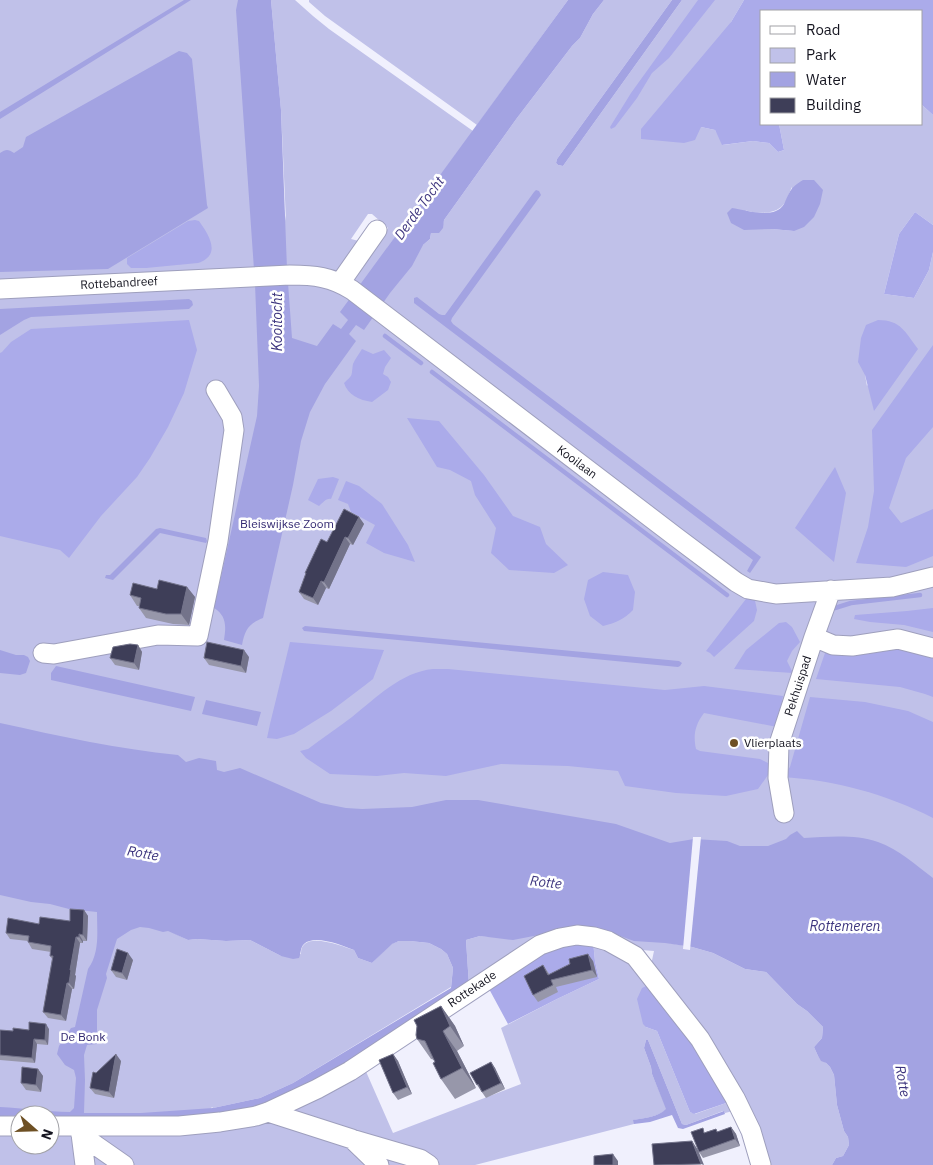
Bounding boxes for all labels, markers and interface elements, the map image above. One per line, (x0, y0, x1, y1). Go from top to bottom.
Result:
legend (760, 10, 923, 125)
text: Road (806, 20, 841, 39)
text: Park (806, 45, 836, 64)
text: Water (806, 70, 847, 89)
text: Building (806, 95, 861, 114)
water label: Derde Tocht (390, 172, 448, 243)
street label: Rottebandreef (80, 273, 158, 292)
water label: Kooitocht (268, 292, 286, 351)
street label: Kooilaan (554, 442, 600, 482)
park label: Bleiswijkse Zoom (240, 516, 334, 531)
street label: Pekhuispad (781, 654, 814, 718)
place label: Vlierplaats (744, 735, 802, 750)
marker: Vlierplaats (728, 737, 740, 749)
water label: Rotte (126, 841, 160, 865)
water label: Rotte (529, 871, 563, 893)
water label: Rottemeren (809, 917, 881, 935)
street label: Rottekade (445, 967, 499, 1010)
park label: De Bonk (60, 1029, 106, 1044)
water label: Rotte (891, 1064, 915, 1098)
north arrow (10, 1105, 60, 1155)
text: N (37, 1127, 57, 1142)

